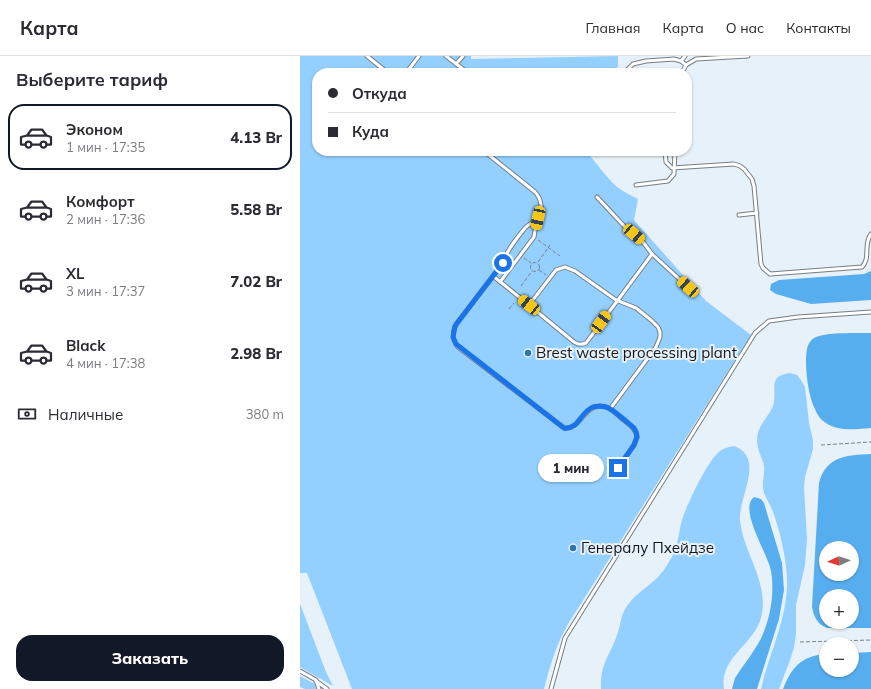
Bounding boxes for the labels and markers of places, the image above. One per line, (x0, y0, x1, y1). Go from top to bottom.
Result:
place label: Brest waste processing plant (536, 343, 737, 362)
marker: Brest waste processing plant (523, 348, 533, 358)
place label: Генералу Пхейдзе (581, 538, 714, 557)
marker: Генералу Пхейдзе (568, 543, 578, 553)

